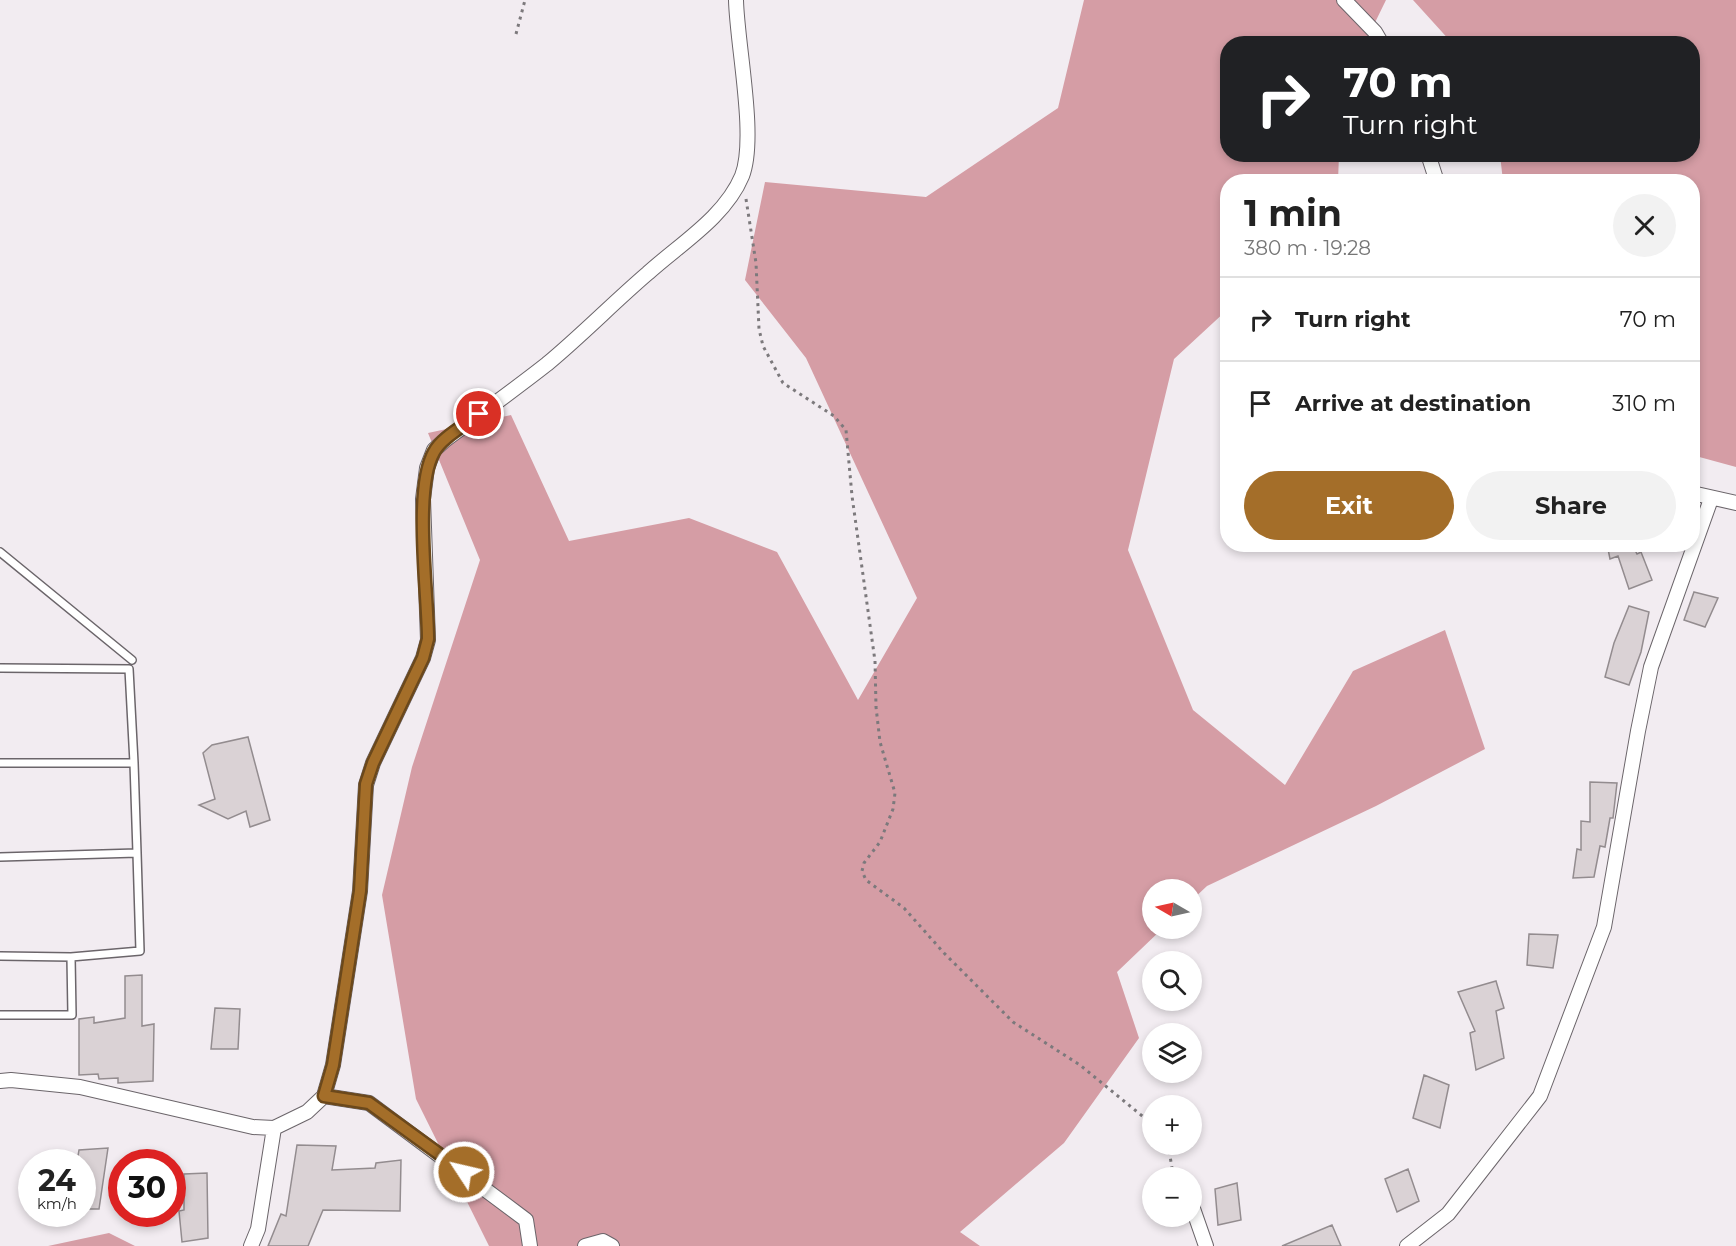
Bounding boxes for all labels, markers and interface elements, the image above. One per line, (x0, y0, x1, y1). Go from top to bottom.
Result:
text: 70 m (1343, 56, 1453, 108)
icon: right (1244, 60, 1322, 138)
text: Turn right (1343, 108, 1478, 141)
text: 1 min (1244, 191, 1342, 235)
button: close (1613, 194, 1676, 257)
text: 380 m · 19:28 (1244, 236, 1371, 260)
icon: right (1244, 303, 1277, 336)
text: Turn right (1295, 306, 1410, 333)
text: 70 m (1620, 306, 1676, 333)
icon: arrive (1244, 387, 1277, 420)
pin (453, 388, 504, 439)
text: Arrive at destination (1295, 390, 1531, 417)
text: 310 m (1612, 390, 1676, 417)
icon: arrive (462, 397, 495, 430)
button: Exit (1244, 471, 1454, 540)
button: Share (1466, 471, 1676, 540)
north arrow (1142, 879, 1202, 939)
map controls (1142, 879, 1202, 1227)
button: search (1142, 951, 1202, 1011)
button: layers (1142, 1023, 1202, 1083)
button: + (1142, 1095, 1202, 1155)
position arrow (432, 1140, 496, 1204)
speed limit sign: 30 (108, 1149, 186, 1227)
text: 24 (38, 1162, 76, 1199)
button: − (1142, 1167, 1202, 1227)
text: km/h (37, 1194, 77, 1213)

